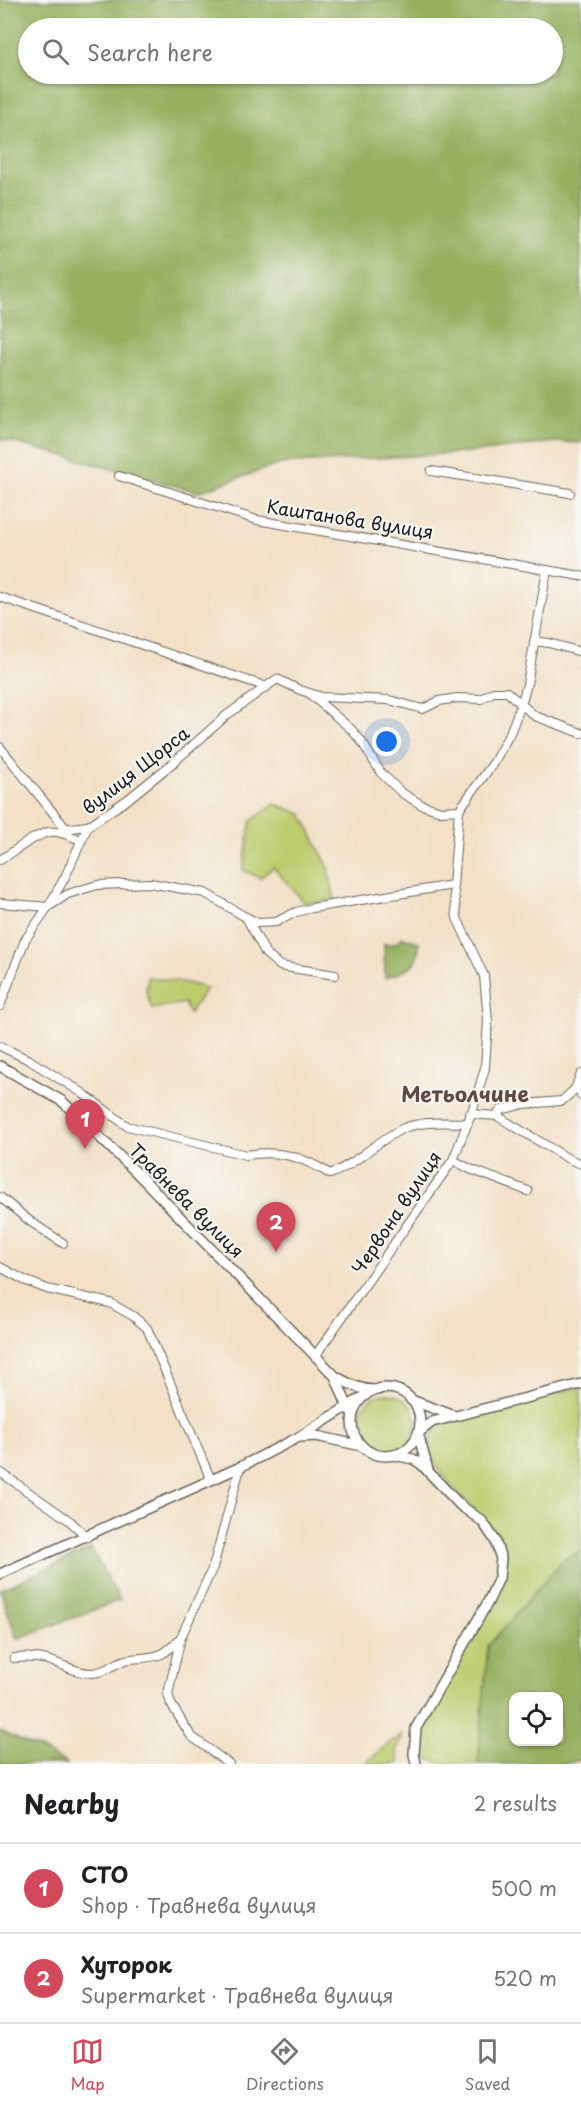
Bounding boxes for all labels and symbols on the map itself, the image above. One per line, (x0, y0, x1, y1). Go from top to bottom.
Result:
street label: Каштанова вулиця (265, 492, 435, 545)
street label: вулиця Щорса (76, 719, 195, 820)
your location (372, 727, 401, 756)
district label: Метьолчине (401, 1077, 529, 1109)
pin: 1 (66, 1100, 104, 1149)
street label: Травнева вулиця (123, 1136, 251, 1264)
street label: Червона вулиця (344, 1145, 447, 1279)
pin: 2 (256, 1202, 296, 1252)

